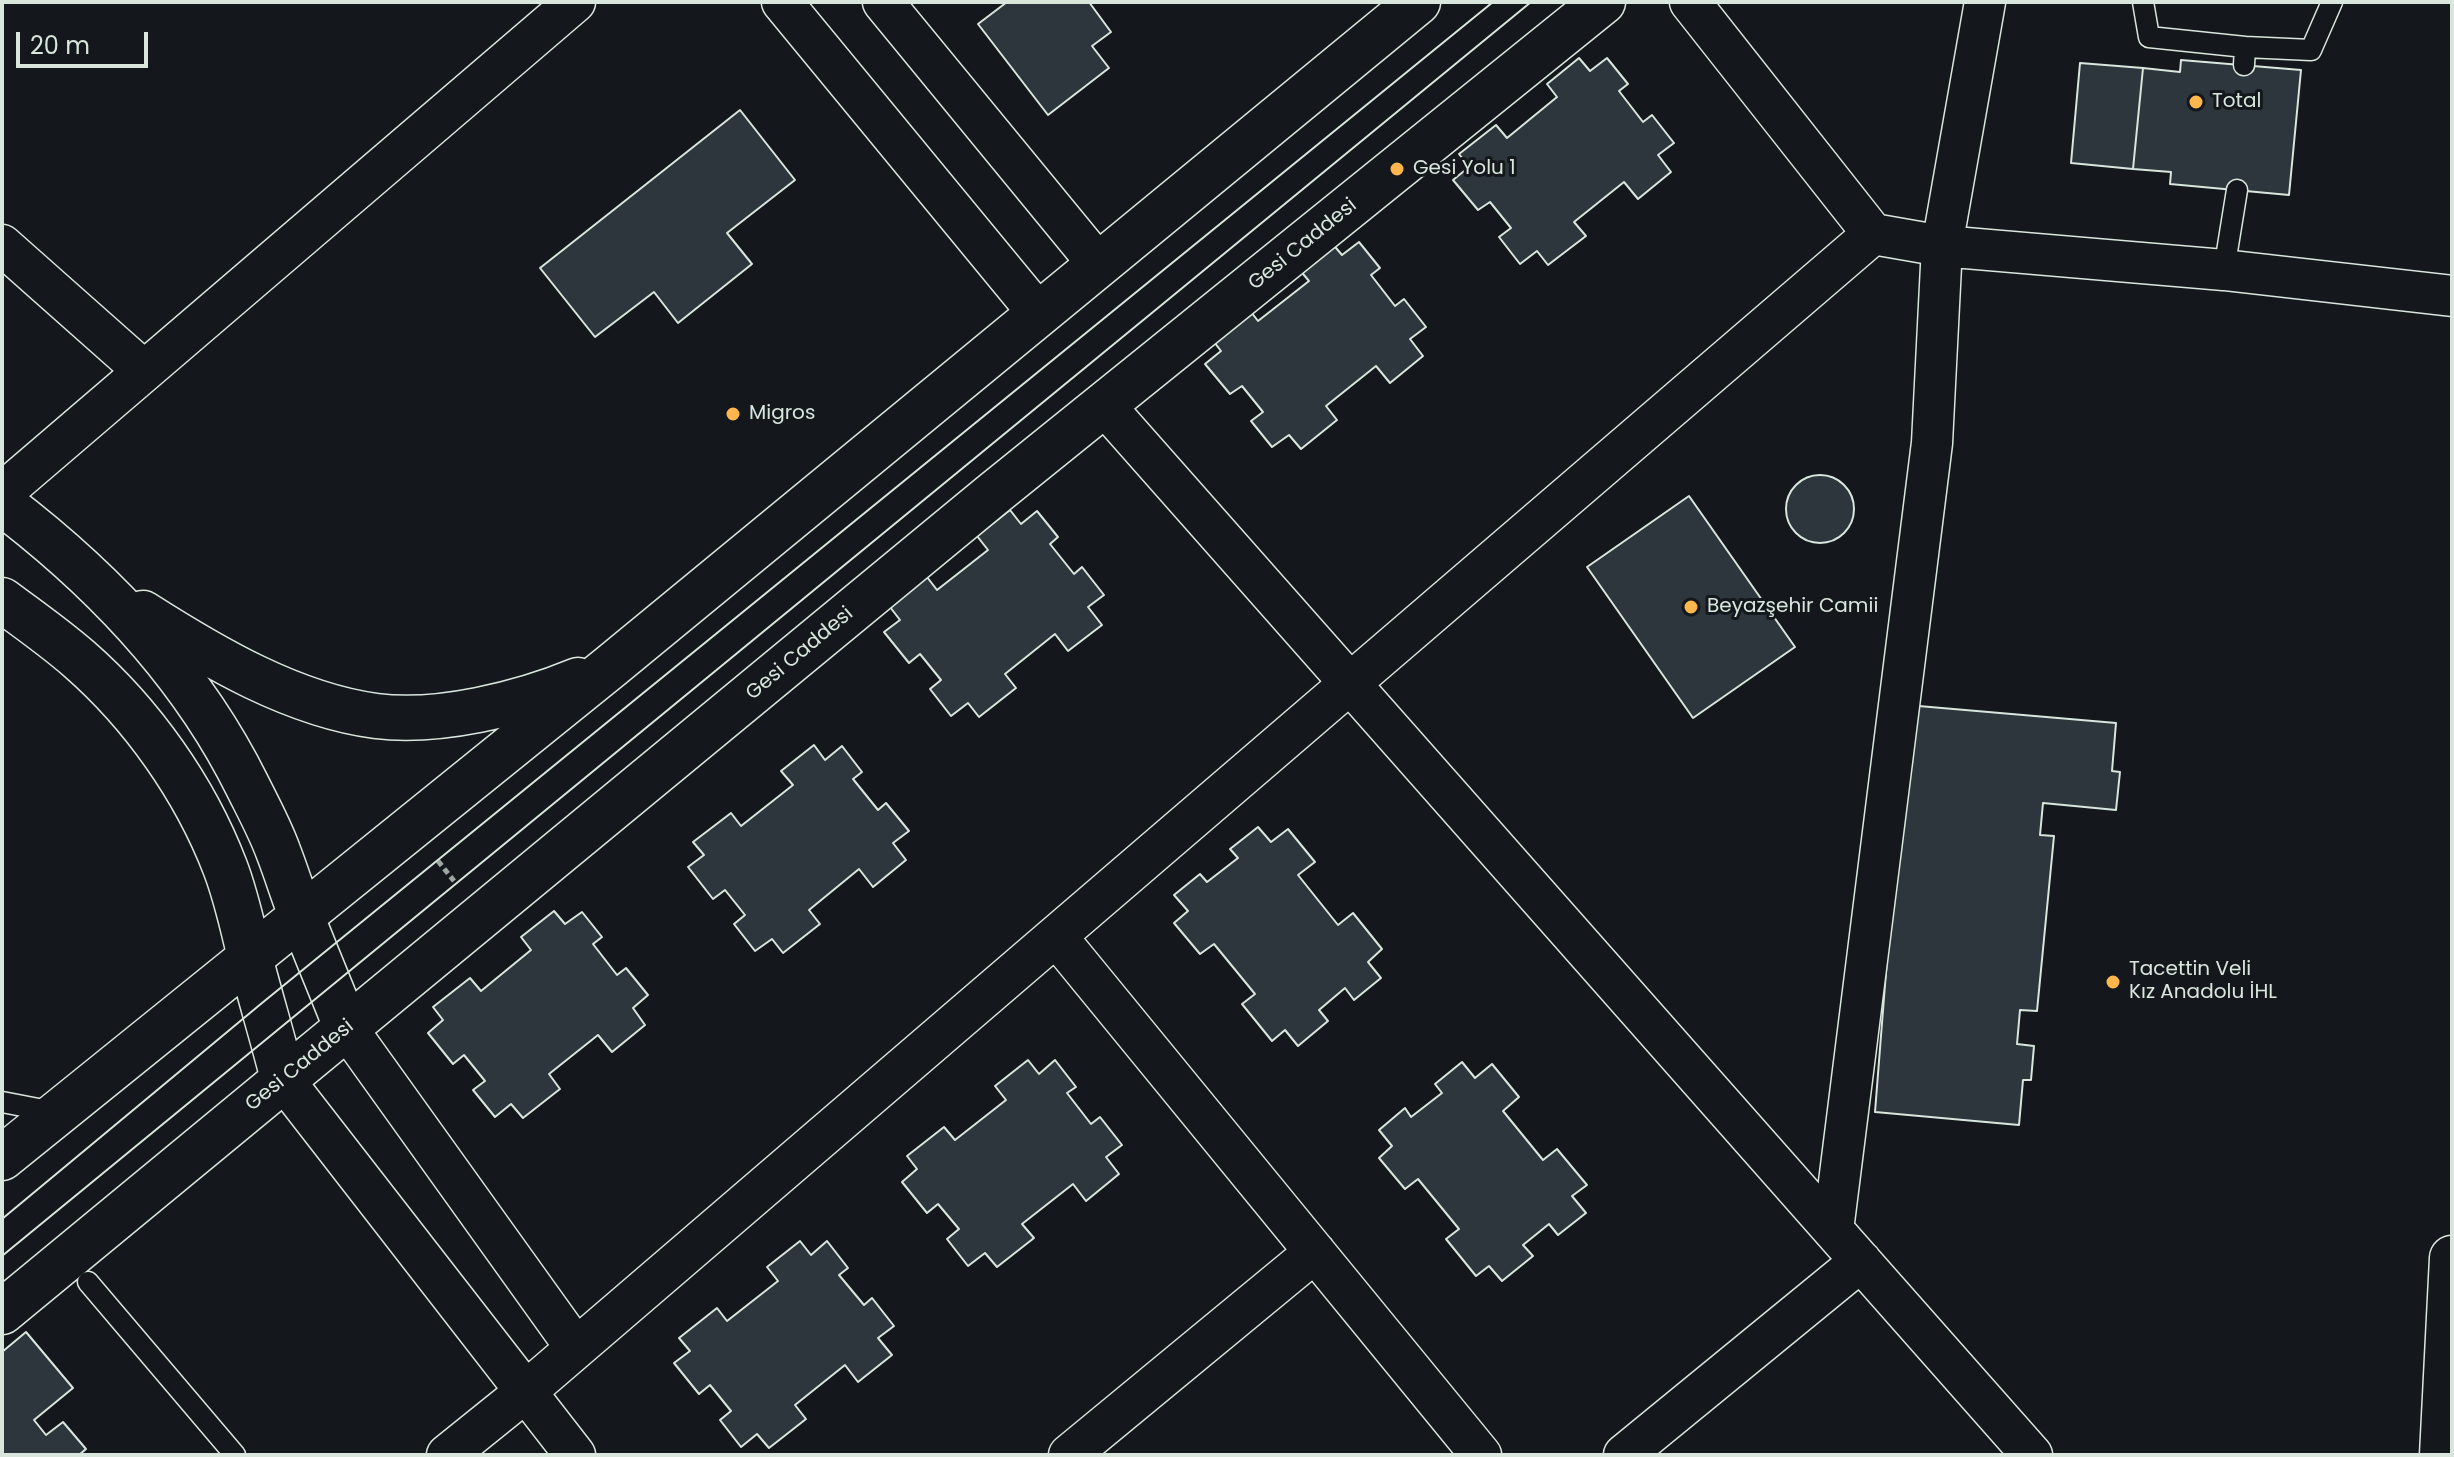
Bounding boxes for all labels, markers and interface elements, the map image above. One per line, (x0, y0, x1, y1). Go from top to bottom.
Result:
scale bar (20, 16, 152, 66)
text: 20 m (30, 29, 90, 62)
place label: Total (2212, 90, 2261, 114)
marker: Total (2187, 93, 2205, 111)
place label: Gesi Yolu 1 (1413, 157, 1516, 181)
marker: Gesi Yolu 1 (1388, 160, 1406, 178)
street label: Gesi Caddesi (1244, 194, 1362, 296)
place label: Migros (749, 402, 815, 426)
marker: Migros (724, 405, 742, 423)
place label: Beyazşehir Camii (1707, 595, 1878, 619)
marker: Beyazşehir Camii (1682, 598, 1700, 616)
street label: Gesi Caddesi (742, 602, 858, 706)
place label: Tacettin Veli Kız Anadolu İHL (2129, 958, 2277, 1005)
marker: Tacettin Veli Kız Anadolu İHL (2104, 973, 2122, 991)
street label: Gesi Caddesi (241, 1015, 359, 1117)

